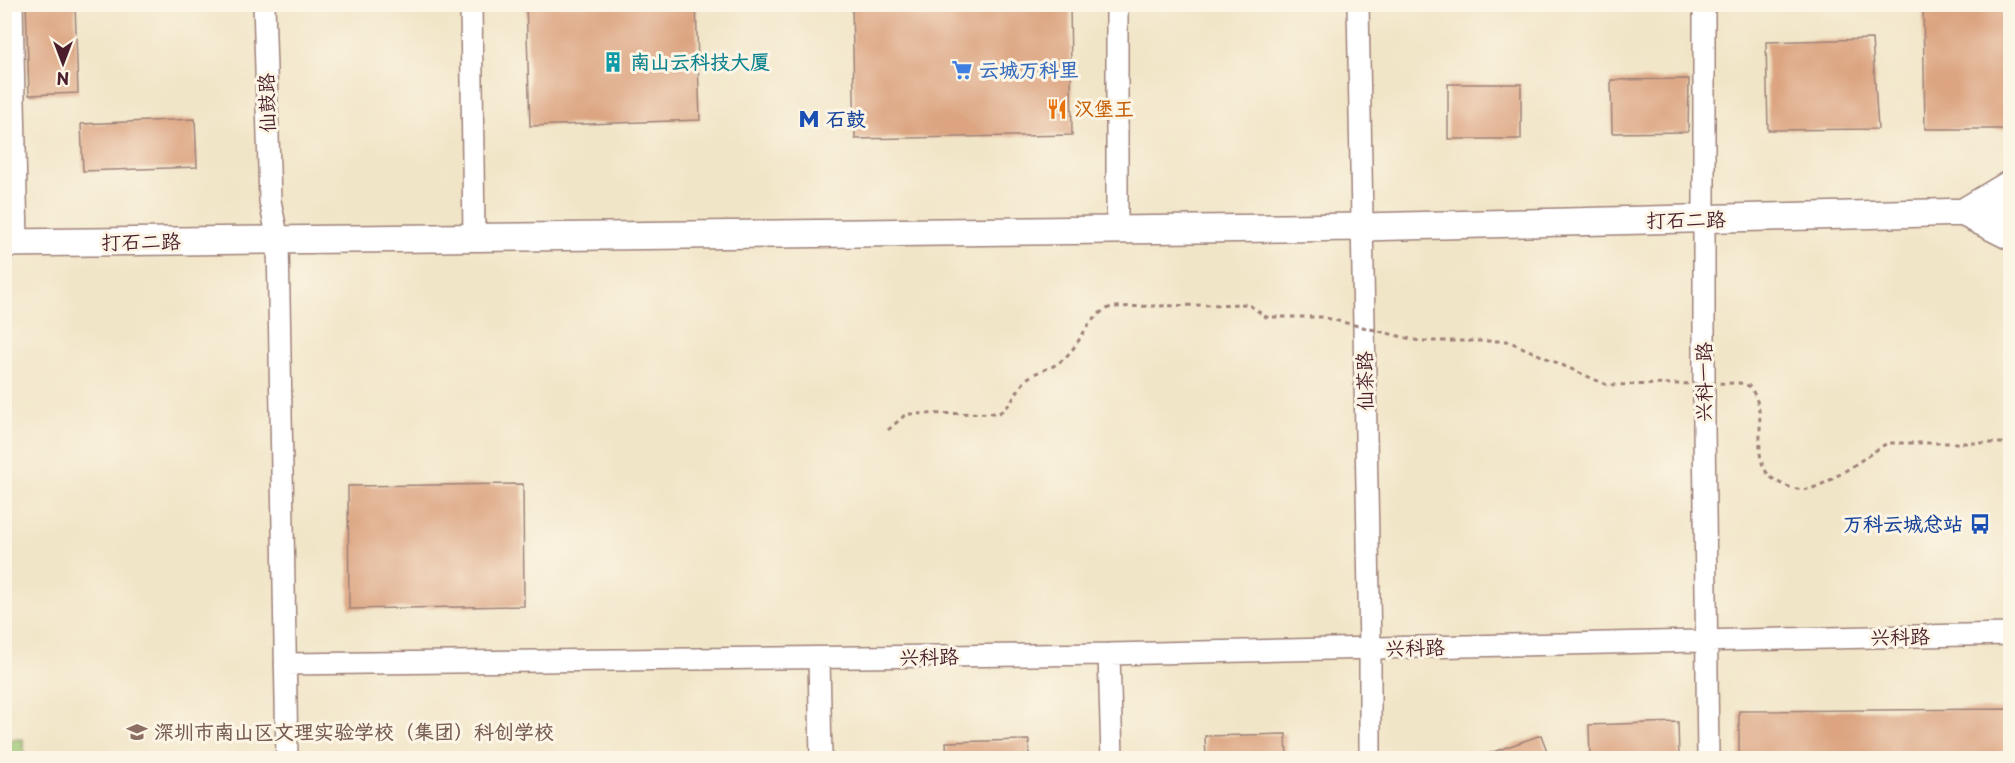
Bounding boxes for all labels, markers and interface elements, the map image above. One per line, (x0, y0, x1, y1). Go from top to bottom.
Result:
north arrow (33, 33, 93, 93)
place label: 南山云科技大厦 (630, 46, 770, 76)
building icon: 南山云科技大厦 (601, 50, 625, 74)
place label: 云城万科里 (979, 54, 1079, 84)
supermarket icon: 云城万科里 (950, 58, 974, 82)
text: N (57, 67, 69, 91)
street label: 仙鼓路 (250, 72, 282, 134)
place label: 汉堡王 (1074, 93, 1134, 123)
restaurant icon: 汉堡王 (1045, 97, 1069, 121)
place label: 石鼓 (826, 103, 866, 133)
metro station icon: 石鼓 (797, 107, 821, 131)
street label: 打石二路 (1646, 203, 1727, 235)
street label: 打石二路 (101, 225, 182, 257)
street label: 兴科一路 (1688, 341, 1718, 422)
street label: 仙茶路 (1348, 350, 1380, 411)
place label: 万科云城总站 (1843, 508, 1963, 538)
bus stop icon: 万科云城总站 (1968, 512, 1992, 536)
street label: 兴科路 (1870, 620, 1931, 652)
street label: 兴科路 (1384, 631, 1446, 663)
street label: 兴科路 (899, 640, 960, 672)
place label: 深圳市南山区文理实验学校（集团）科创学校 (154, 716, 554, 746)
school or university icon: 深圳市南山区文理实验学校（集团）科创学校 (125, 720, 149, 744)

